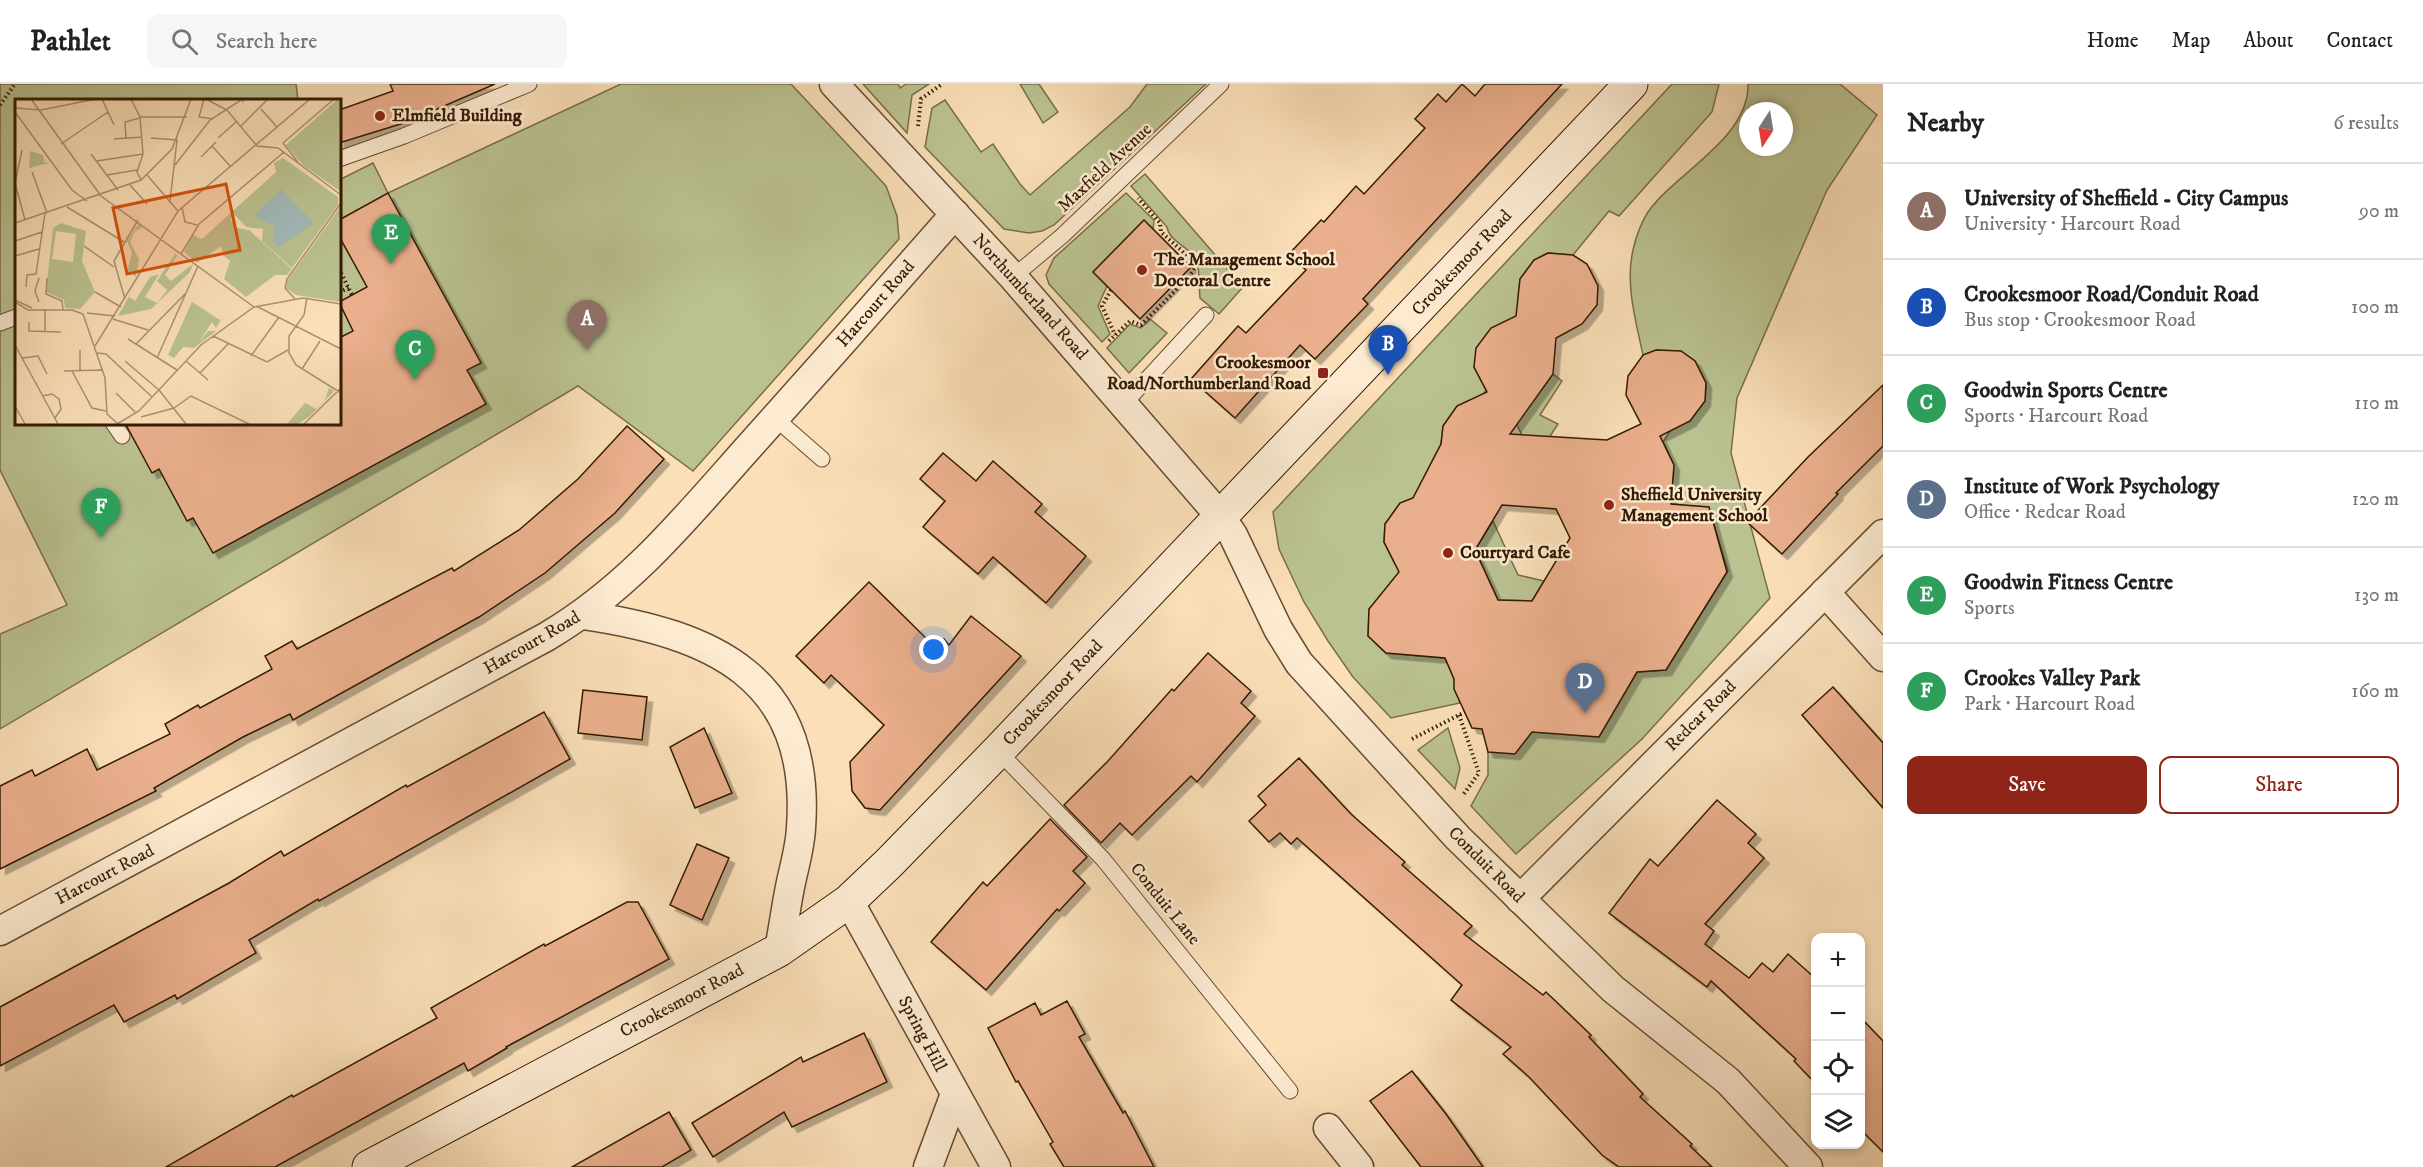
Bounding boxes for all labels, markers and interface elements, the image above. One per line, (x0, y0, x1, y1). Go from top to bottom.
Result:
search box (147, 14, 567, 68)
text: Pathlet (30, 24, 111, 59)
icon: search (168, 25, 201, 58)
text: Search here (216, 28, 317, 55)
text: Home (2087, 28, 2139, 54)
text: Map (2172, 28, 2210, 54)
text: About (2243, 28, 2294, 54)
text: Contact (2327, 28, 2393, 54)
inset map (15, 99, 340, 424)
north arrow (1739, 102, 1793, 156)
place label: Elmfield Building (392, 105, 523, 127)
text: Nearby (1907, 107, 1984, 140)
marker: Elmfield Building (373, 109, 387, 123)
text: 6 results (2333, 111, 2399, 136)
street label: Maxfield Avenue (1053, 119, 1157, 217)
text: University of Sheffield - City Campus (1964, 185, 2288, 212)
text: A (1920, 199, 1933, 224)
text: 90 m (2359, 199, 2399, 224)
street label: Crookesmoor Road (1407, 205, 1517, 321)
text: University · Harcourt Road (1964, 212, 2180, 237)
pin: E (372, 214, 410, 264)
street label: Northumberland Road (968, 229, 1092, 365)
place label: The Management School Doctoral Centre (1153, 249, 1336, 292)
street label: Harcourt Road (832, 256, 920, 352)
marker: The Management School Doctoral Centre (1135, 263, 1149, 277)
text: Crookesmoor Road/Conduit Road (1964, 281, 2259, 308)
text: B (1920, 295, 1933, 320)
text: 100 m (2351, 295, 2399, 320)
pin: A (568, 300, 606, 350)
text: Bus stop · Crookesmoor Road (1964, 308, 2196, 333)
pin: B (1368, 326, 1408, 375)
pin: C (396, 330, 434, 380)
place label: Crookesmoor Road/Northumberland Road (1107, 352, 1312, 395)
marker: Crookesmoor Road/Northumberland Road (1316, 366, 1330, 380)
text: Goodwin Sports Centre (1964, 377, 2168, 404)
text: C (1920, 391, 1933, 416)
text: 110 m (2354, 391, 2399, 416)
text: Sports · Harcourt Road (1964, 404, 2148, 429)
text: Institute of Work Psychology (1964, 473, 2219, 500)
place label: Sheffield University Management School (1621, 484, 1768, 527)
text: D (1919, 487, 1934, 512)
text: 120 m (2352, 487, 2399, 512)
pin: F (82, 488, 120, 538)
marker: Sheffield University Management School (1602, 498, 1616, 512)
text: Office · Redcar Road (1964, 500, 2126, 525)
place label: Courtyard Cafe (1460, 542, 1571, 564)
marker: Courtyard Cafe (1441, 546, 1455, 560)
text: Goodwin Fitness Centre (1964, 569, 2173, 596)
text: E (1919, 583, 1934, 608)
text: 130 m (2354, 583, 2399, 608)
text: Sports (1964, 596, 2015, 621)
street label: Harcourt Road (480, 606, 584, 680)
your location (919, 635, 948, 664)
street label: Crookesmoor Road (998, 635, 1108, 751)
pin: D (1566, 664, 1604, 713)
text: Crookes Valley Park (1964, 665, 2140, 692)
street label: Redcar Road (1661, 676, 1741, 756)
text: F (1920, 679, 1933, 704)
text: 160 m (2351, 679, 2399, 704)
text: Park · Harcourt Road (1964, 692, 2135, 717)
button: Save (1907, 756, 2147, 814)
button: Share (2159, 756, 2399, 814)
street label: Conduit Road (1443, 822, 1529, 908)
street label: Harcourt Road (52, 840, 158, 910)
street label: Conduit Lane (1125, 858, 1205, 950)
map controls (1811, 933, 1865, 1149)
button: + (1811, 933, 1865, 987)
street label: Crookesmoor Road (616, 959, 748, 1043)
button: − (1811, 987, 1865, 1041)
street label: Spring Hill (893, 992, 951, 1076)
button: locate (1811, 1041, 1865, 1095)
button: layers (1811, 1095, 1865, 1149)

